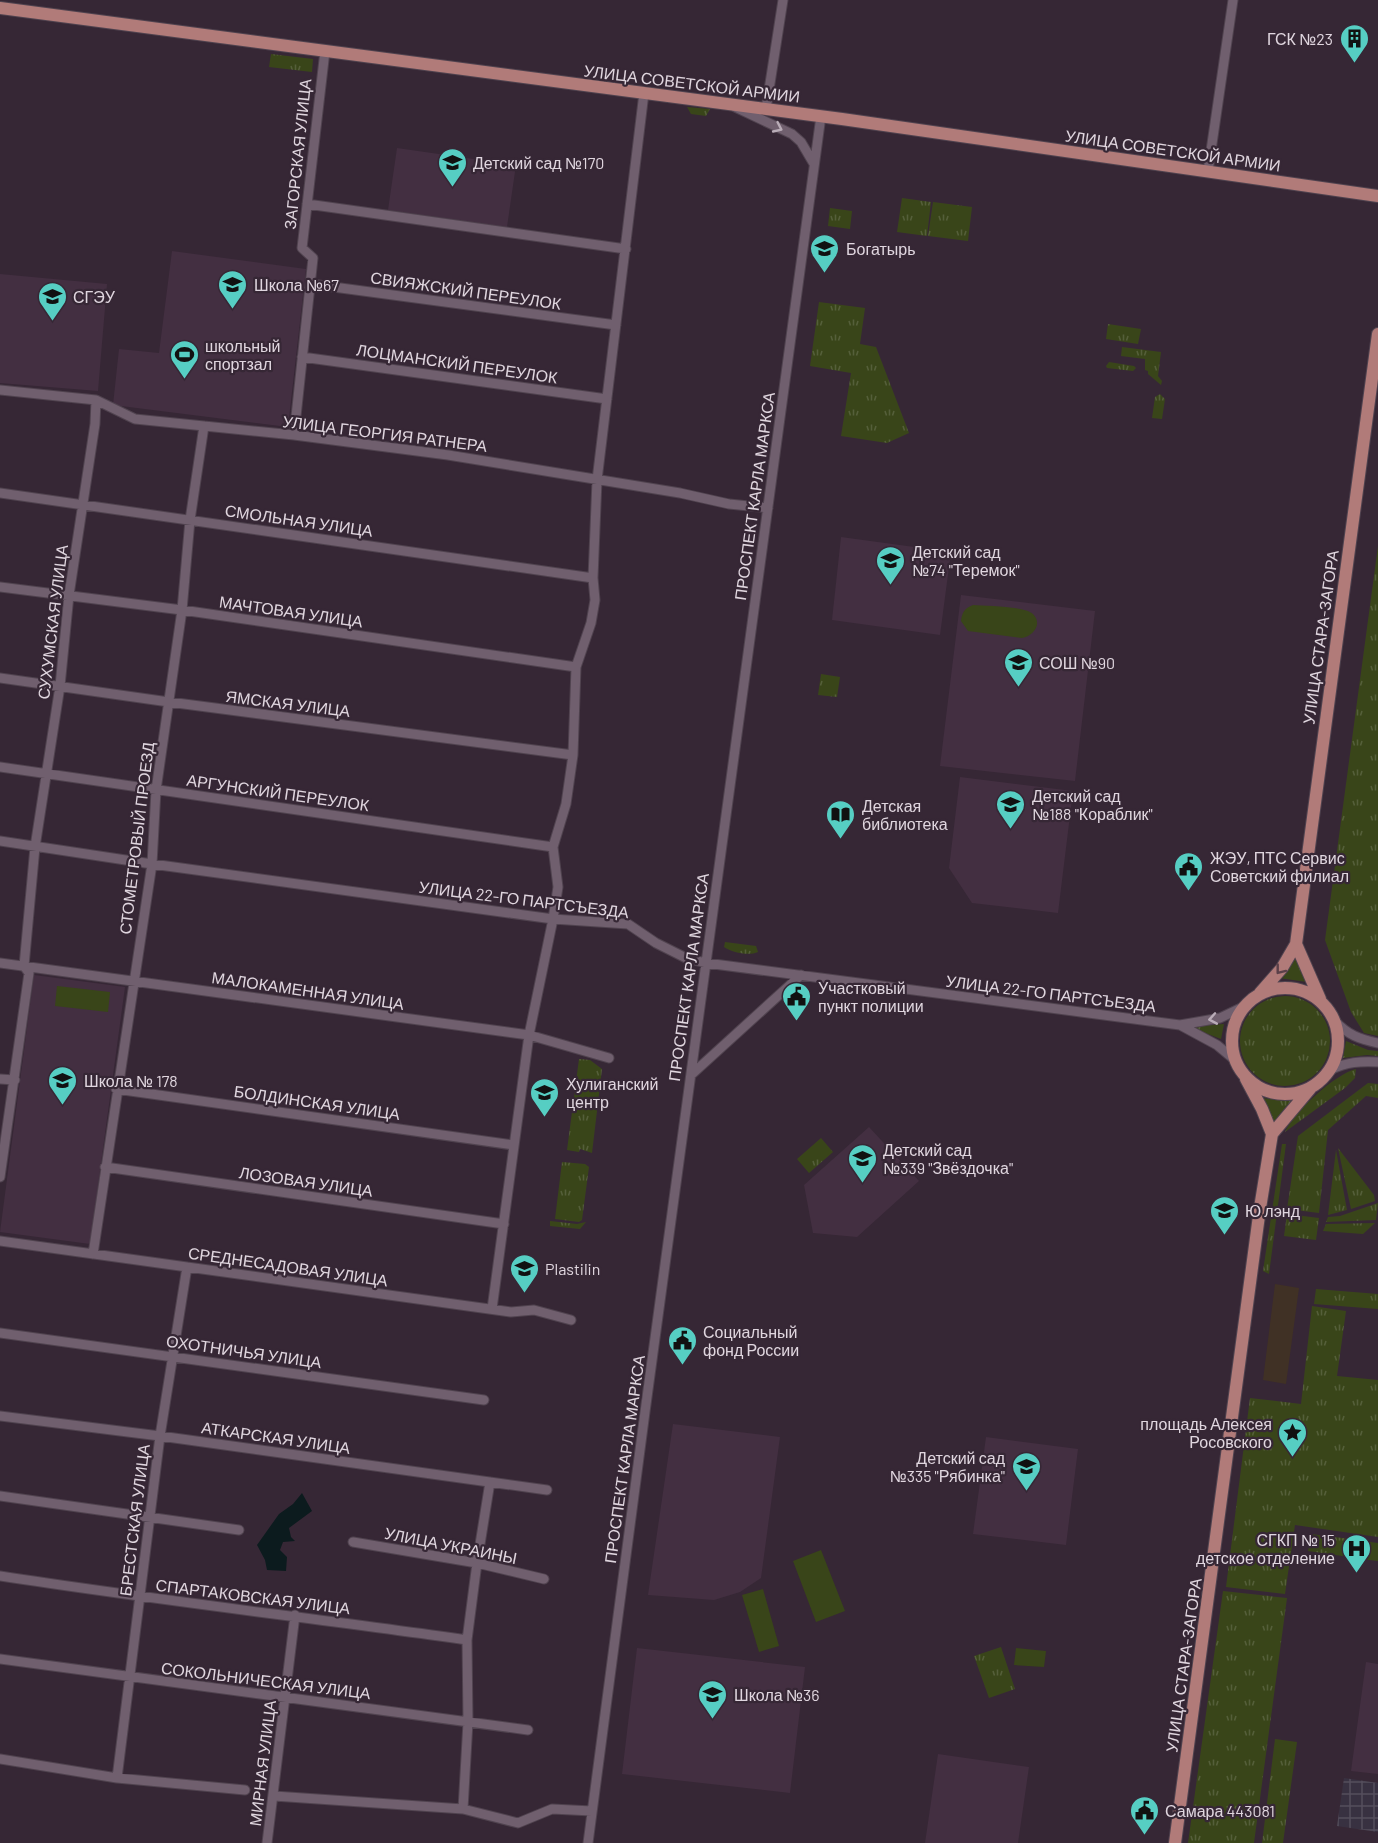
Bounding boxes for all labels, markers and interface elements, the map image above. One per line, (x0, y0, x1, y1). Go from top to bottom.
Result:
building icon: ГСК №23 (1338, 22, 1370, 64)
place label: ГСК №23 (1267, 29, 1333, 48)
street label: УЛИЦА СОВЕТСКОЙ АРМИИ (583, 60, 801, 106)
street label: ЗАГОРСКАЯ УЛИЦА (280, 77, 314, 230)
one-way arrow (771, 120, 782, 132)
street label: УЛИЦА СОВЕТСКОЙ АРМИИ (1064, 125, 1282, 175)
school or university icon: Детский сад №170 (436, 146, 468, 188)
place label: Детский сад №170 (473, 153, 604, 172)
school or university icon: Богатырь (809, 232, 841, 274)
place label: Богатырь (846, 239, 916, 258)
street label: СВИЯЖСКИЙ ПЕРЕУЛОК (369, 267, 563, 313)
school or university icon: Школа №67 (217, 268, 249, 310)
place label: Школа №67 (254, 275, 339, 294)
school or university icon: СГЭУ (36, 280, 68, 322)
place label: СГЭУ (73, 287, 116, 306)
place label: школьный спортзал (205, 336, 281, 373)
sports icon: школьный спортзал (168, 338, 200, 380)
street label: ЛОЦМАНСКИЙ ПЕРЕУЛОК (355, 339, 559, 387)
street label: ПРОСПЕКТ КАРЛА МАРКСА (730, 390, 778, 601)
street label: УЛИЦА ГЕОРГИЯ РАТНЕРА (282, 411, 489, 455)
street label: СМОЛЬНАЯ УЛИЦА (224, 500, 374, 540)
place label: Детский сад №74 "Теремок" (912, 542, 1020, 579)
street label: СУХУМСКАЯ УЛИЦА (33, 543, 71, 700)
school or university icon: Детский сад №74 "Теремок" (875, 544, 907, 586)
street label: УЛИЦА СТАРА-ЗАГОРА (1298, 548, 1342, 725)
street label: МАЧТОВАЯ УЛИЦА (218, 592, 364, 631)
school or university icon: СОШ №90 (1002, 646, 1034, 688)
place label: СОШ №90 (1039, 653, 1115, 672)
street label: ЯМСКАЯ УЛИЦА (225, 686, 352, 720)
street label: СТОМЕТРОВЫЙ ПРОЕЗД (115, 741, 157, 935)
street label: АРГУНСКИЙ ПЕРЕУЛОК (185, 770, 371, 814)
place label: Детский сад №188 "Кораблик" (1032, 786, 1153, 823)
school or university icon: Детский сад №188 "Кораблик" (995, 788, 1027, 830)
place label: Детская библиотека (862, 796, 948, 833)
library icon: Детская библиотека (825, 798, 857, 840)
place label: ЖЭУ, ПТС Сервис Советский филиал (1210, 848, 1349, 885)
public building icon: ЖЭУ, ПТС Сервис Советский филиал (1173, 850, 1205, 892)
street label: ПРОСПЕКТ КАРЛА МАРКСА (664, 871, 712, 1082)
street label: УЛИЦА 22-ГО ПАРТСЪЕЗДА (418, 877, 630, 921)
one-way arrow (1276, 963, 1287, 974)
street label: МАЛОКАМЕННАЯ УЛИЦА (211, 967, 406, 1013)
street label: УЛИЦА 22-ГО ПАРТСЪЕЗДА (945, 971, 1157, 1015)
place label: Участковый пункт полиции (818, 978, 924, 1015)
public building icon: Участковый пункт полиции (781, 980, 813, 1022)
one-way arrow (1208, 1012, 1218, 1025)
school or university icon: Школа № 178 (47, 1064, 79, 1106)
place label: Школа № 178 (84, 1071, 178, 1090)
place label: Хулиганский центр (566, 1074, 658, 1111)
school or university icon: Хулиганский центр (529, 1076, 561, 1118)
street label: БОЛДИНСКАЯ УЛИЦА (233, 1081, 402, 1123)
place label: Детский сад №339 "Звёздочка" (883, 1140, 1013, 1177)
school or university icon: Детский сад №339 "Звёздочка" (846, 1142, 878, 1184)
street label: ЛОЗОВАЯ УЛИЦА (238, 1162, 374, 1200)
school or university icon: Ю лэнд (1208, 1194, 1240, 1236)
place label: Ю лэнд (1245, 1201, 1301, 1220)
street label: СРЕДНЕСАДОВАЯ УЛИЦА (187, 1243, 389, 1289)
school or university icon: Plastilin (508, 1252, 540, 1294)
place label: Plastilin (545, 1259, 600, 1278)
place label: Социальный фонд России (703, 1322, 799, 1359)
public building icon: Социальный фонд России (666, 1324, 698, 1366)
street label: ОХОТНИЧЬЯ УЛИЦА (165, 1331, 323, 1371)
street label: ПРОСПЕКТ КАРЛА МАРКСА (600, 1353, 648, 1564)
place label: площадь Алексея Росовского (1140, 1414, 1272, 1451)
place icon: площадь Алексея Росовского (1277, 1416, 1309, 1458)
street label: АТКАРСКАЯ УЛИЦА (200, 1417, 352, 1457)
street label: БРЕСТСКАЯ УЛИЦА (115, 1443, 153, 1597)
place label: Детский сад №335 "Рябинка" (890, 1448, 1006, 1485)
school or university icon: Детский сад №335 "Рябинка" (1010, 1450, 1042, 1492)
street label: УЛИЦА УКРАИНЫ (383, 1523, 519, 1567)
place label: СГКП № 15 детское отделение (1196, 1530, 1335, 1567)
hospital icon: СГКП № 15 детское отделение (1340, 1532, 1372, 1574)
street label: СПАРТАКОВСКАЯ УЛИЦА (155, 1575, 352, 1617)
street label: УЛИЦА СТАРА-ЗАГОРА (1161, 1576, 1205, 1753)
street label: СОКОЛЬНИЧЕСКАЯ УЛИЦА (160, 1658, 372, 1702)
school or university icon: Школа №36 (697, 1678, 729, 1720)
place label: Школа №36 (734, 1685, 819, 1704)
street label: МИРНАЯ УЛИЦА (245, 1699, 279, 1827)
public building icon: Самара 443081 (1128, 1794, 1160, 1836)
place label: Самара 443081 (1165, 1801, 1275, 1820)

